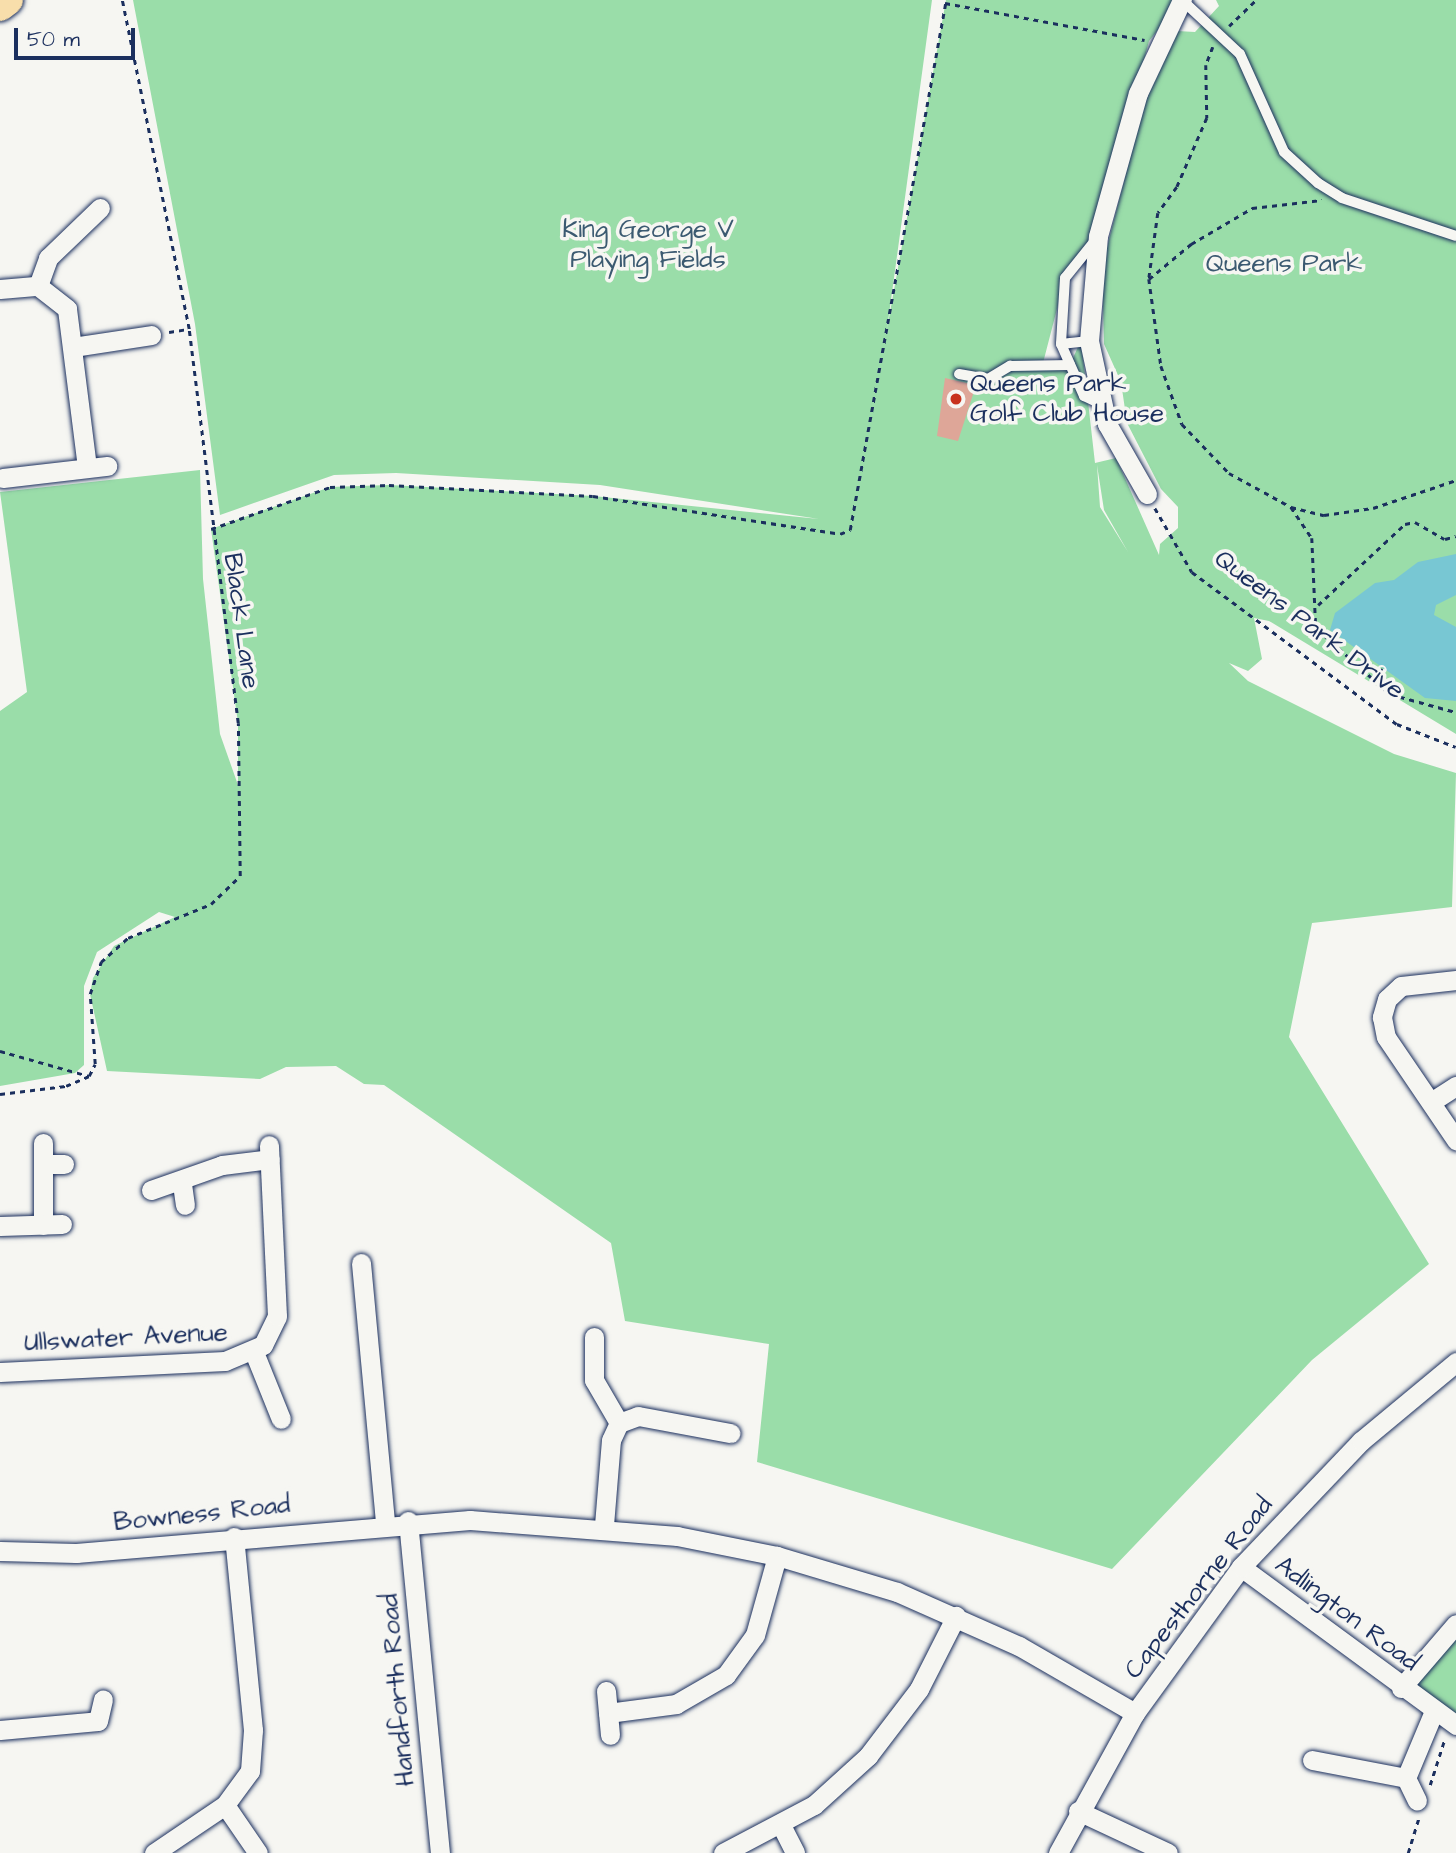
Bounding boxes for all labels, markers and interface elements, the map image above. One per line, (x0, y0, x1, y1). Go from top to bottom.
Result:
scale bar (18, 14, 138, 58)
text: 50 m (27, 25, 80, 54)
park label: King George V Playing Fields (562, 214, 734, 276)
park label: Queens Park (1206, 248, 1362, 280)
place label: Queens Park Golf Club House (970, 368, 1164, 430)
marker: Queens Park Golf Club House (948, 391, 964, 407)
street label: Queens Park Drive (1208, 543, 1410, 707)
street label: Black Lane (216, 551, 266, 691)
street label: Ullswater Avenue (23, 1317, 229, 1359)
street label: Bowness Road (112, 1489, 292, 1539)
street label: Capesthorne Road (1118, 1491, 1280, 1685)
street label: Adlington Road (1269, 1550, 1425, 1678)
street label: Handforth Road (374, 1592, 422, 1788)

